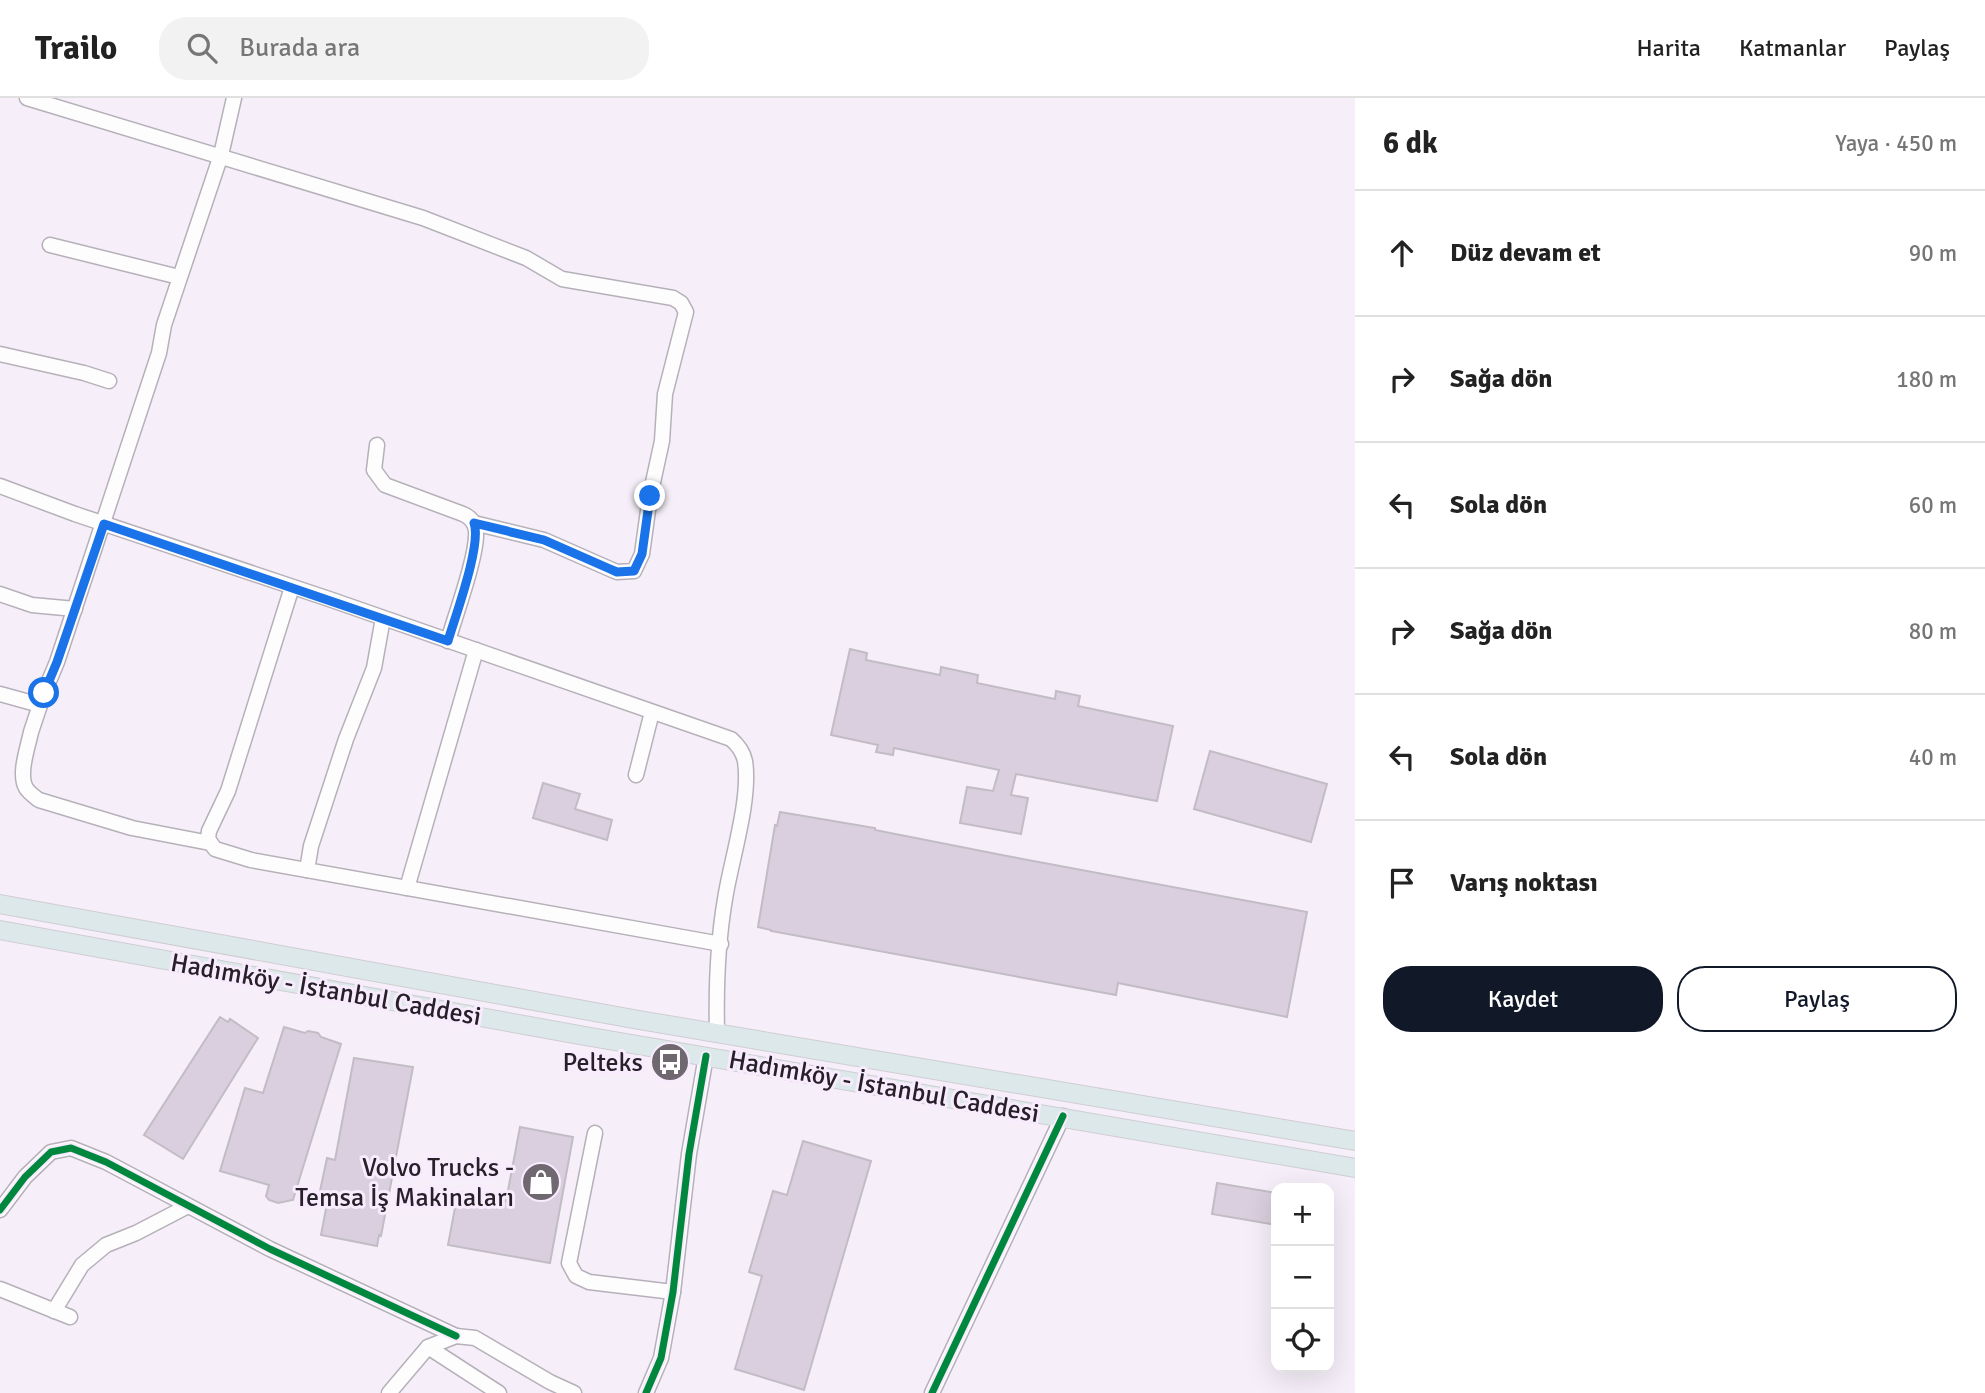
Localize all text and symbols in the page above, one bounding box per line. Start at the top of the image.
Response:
search box [159,17,649,80]
text: Trailo [35,28,117,69]
icon: search [183,29,221,67]
text: Burada ara [239,32,360,64]
text: Harita [1636,33,1701,63]
text: Katmanlar [1739,33,1846,63]
text: Paylaş [1884,33,1950,63]
text: 6 dk [1383,125,1438,162]
text: Yaya · 450 m [1835,129,1957,158]
icon: ahead [1383,234,1421,272]
text: Düz devam et [1450,237,1601,269]
text: 90 m [1909,239,1957,268]
icon: right [1383,360,1421,398]
text: Sağa dön [1450,363,1553,395]
text: 180 m [1896,365,1957,394]
route end [634,480,665,511]
icon: left [1383,486,1421,524]
text: Sola dön [1450,489,1547,521]
text: 60 m [1909,491,1957,520]
icon: right [1383,612,1421,650]
text: Sağa dön [1450,615,1553,647]
text: 80 m [1909,617,1957,646]
route start [28,677,59,708]
icon: left [1383,738,1421,776]
text: Sola dön [1450,741,1547,773]
text: 40 m [1909,743,1957,772]
icon: arrive [1383,864,1421,902]
text: Varış noktası [1450,867,1598,899]
street label: Hadımköy - İstanbul Caddesi [168,947,484,1033]
button: Kaydet [1383,966,1663,1032]
button: Paylaş [1677,966,1957,1032]
bus stop icon: Pelteks [649,1041,691,1083]
street label: Hadımköy - İstanbul Caddesi [726,1044,1042,1130]
place label: Pelteks [562,1047,643,1079]
place label: Volvo Trucks - Temsa İş Makinaları [295,1152,514,1214]
shop icon: Volvo Trucks - Temsa İş Makinaları [520,1161,562,1203]
map controls [1271,1183,1334,1372]
button: + [1271,1183,1334,1246]
button: − [1271,1246,1334,1309]
button: locate [1271,1309,1334,1372]

